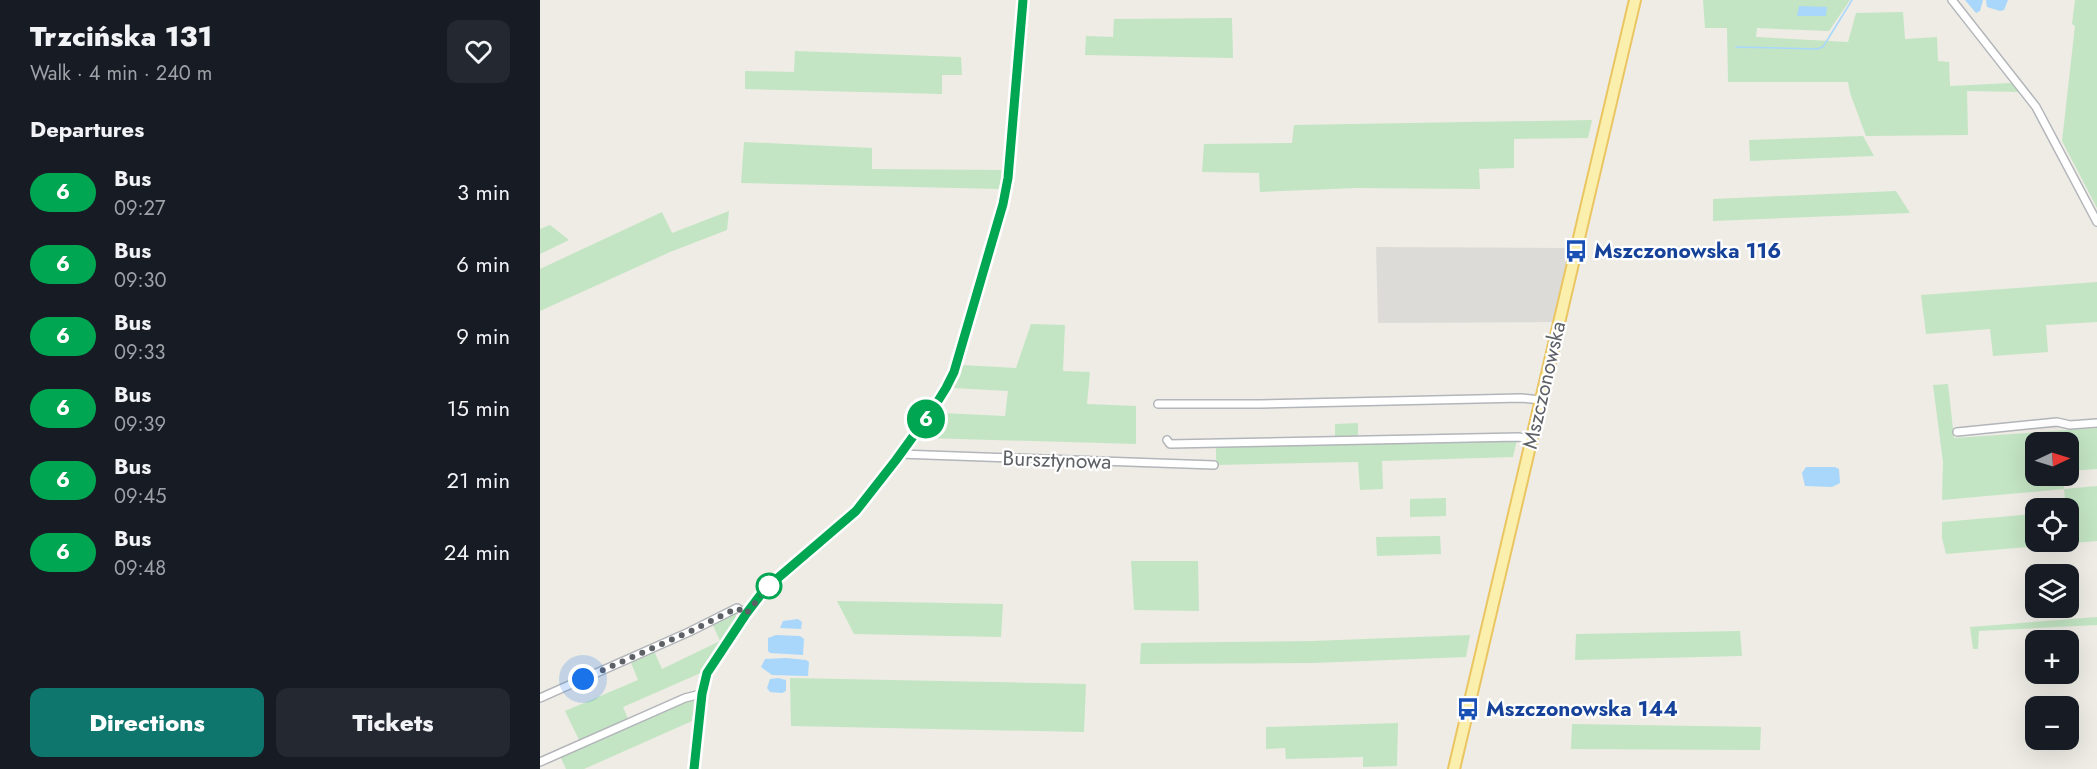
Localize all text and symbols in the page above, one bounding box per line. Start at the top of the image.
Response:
text: Trzcińska 131 [30,16,212,57]
button: heart [447,20,510,83]
text: Walk · 4 min · 240 m [30,59,212,88]
text: Departures [30,113,144,145]
text: Bus [114,162,151,194]
text: 3 min [457,176,510,208]
text: 6 [56,177,70,207]
text: 09:27 [114,194,165,223]
text: Bus [114,234,151,266]
place label: Mszczonowska 116 [1594,236,1781,266]
bus stop icon: Mszczonowska 116 [1563,238,1589,264]
text: 6 min [456,248,510,280]
text: 6 [56,249,70,279]
text: 09:30 [114,266,166,295]
text: Bus [114,306,151,338]
street label: Mszczonowska [1515,318,1573,452]
text: 9 min [456,320,510,352]
text: 6 [56,321,70,351]
text: 09:33 [114,338,165,367]
text: Bus [114,378,151,410]
text: 15 min [447,392,510,424]
text: 6 [56,393,70,423]
line badge: 6 [906,400,946,438]
text: 6 [919,404,933,434]
text: 09:39 [114,410,166,439]
north arrow [2025,432,2079,486]
map controls [2025,432,2079,750]
street label: Bursztynowa [1002,443,1112,477]
text: Bus [114,450,151,482]
text: 21 min [447,464,510,496]
text: 6 [56,465,70,495]
text: 09:45 [114,482,166,511]
button: locate [2025,498,2079,552]
text: Bus [114,522,151,554]
text: 24 min [444,536,510,568]
text: 6 [56,537,70,567]
text: 09:48 [114,554,166,583]
button: layers [2025,564,2079,618]
unlabelled marker [756,573,782,599]
button: + [2025,630,2079,684]
your location [568,664,598,694]
button: Directions [30,688,264,757]
button: Tickets [276,688,510,757]
place label: Mszczonowska 144 [1486,694,1678,724]
bus stop icon: Mszczonowska 144 [1455,696,1481,722]
button: − [2025,696,2079,750]

